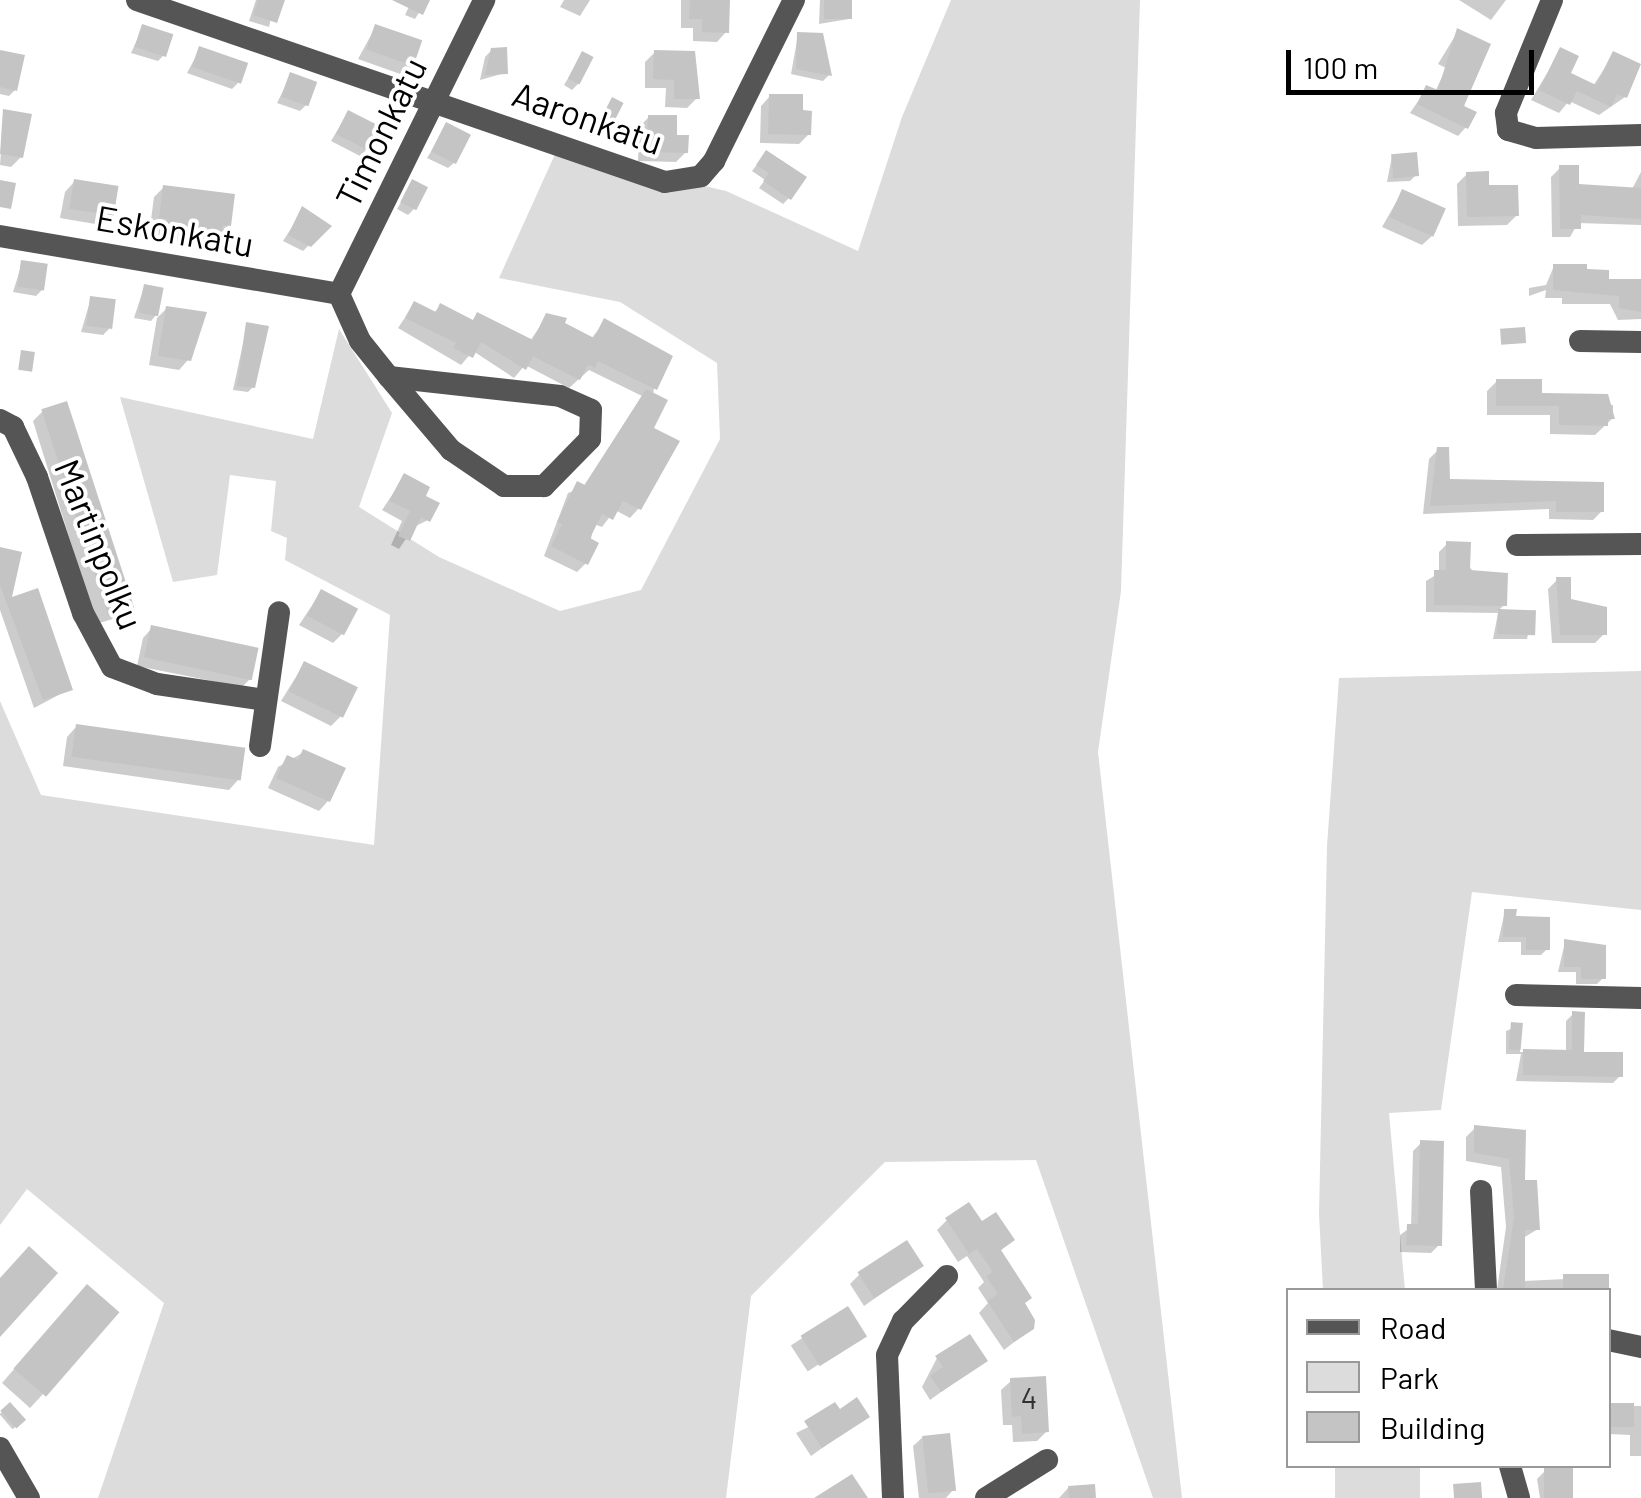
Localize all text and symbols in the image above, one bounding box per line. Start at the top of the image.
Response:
scale bar [1291,30,1538,92]
text: 100 m [1303,49,1378,85]
street label: Timonkatu [326,50,434,214]
street label: Aaronkatu [507,72,669,162]
street label: Eskonkatu [93,195,257,265]
street label: Martinpolku [47,453,153,635]
legend [1286,1288,1611,1468]
text: Road [1380,1309,1446,1345]
text: Park [1380,1359,1439,1395]
house number: 4 [1021,1379,1037,1415]
text: Building [1380,1409,1485,1445]

